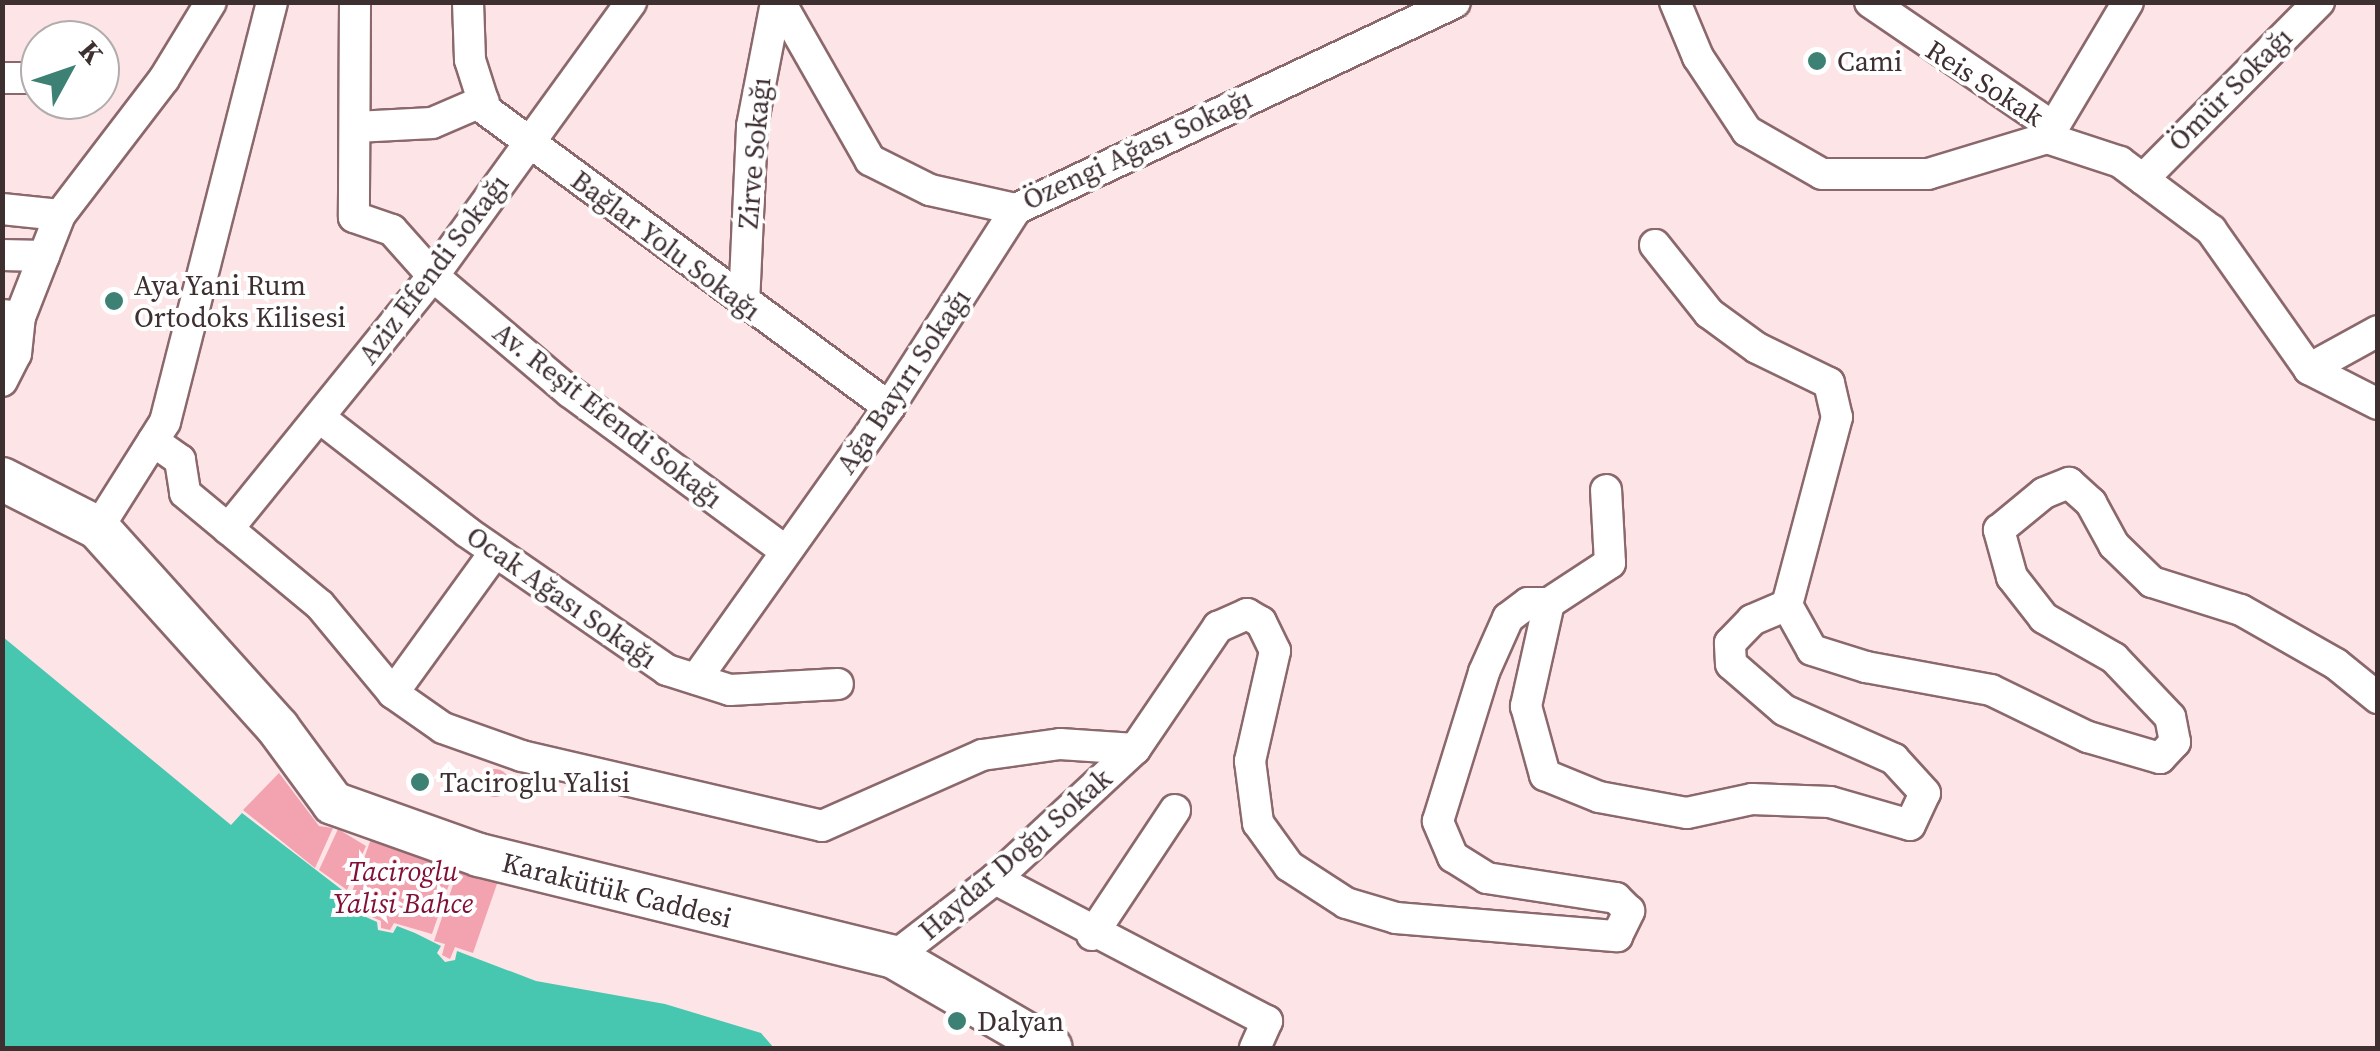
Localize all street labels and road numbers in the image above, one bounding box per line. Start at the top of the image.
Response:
street label: Ömür Sokağı [2161,20,2299,158]
street label: Reis Sokak [1920,33,2050,133]
street label: Zirve Sokağı [731,76,777,230]
street label: Özengi Ağası Sokağı [1017,81,1257,217]
street label: Bağlar Yolu Sokağı [564,163,768,327]
street label: Aziz Efendi Sokağı [351,167,515,371]
street label: Ağa Bayırı Sokağı [829,282,977,480]
street label: Av. Reşit Efendi Sokağı [487,315,729,515]
street label: Ocak Ağası Sokağı [460,519,664,675]
street label: Haydar Doğu Sokak [912,761,1118,947]
street label: Karakütük Caddesi [499,845,735,935]

